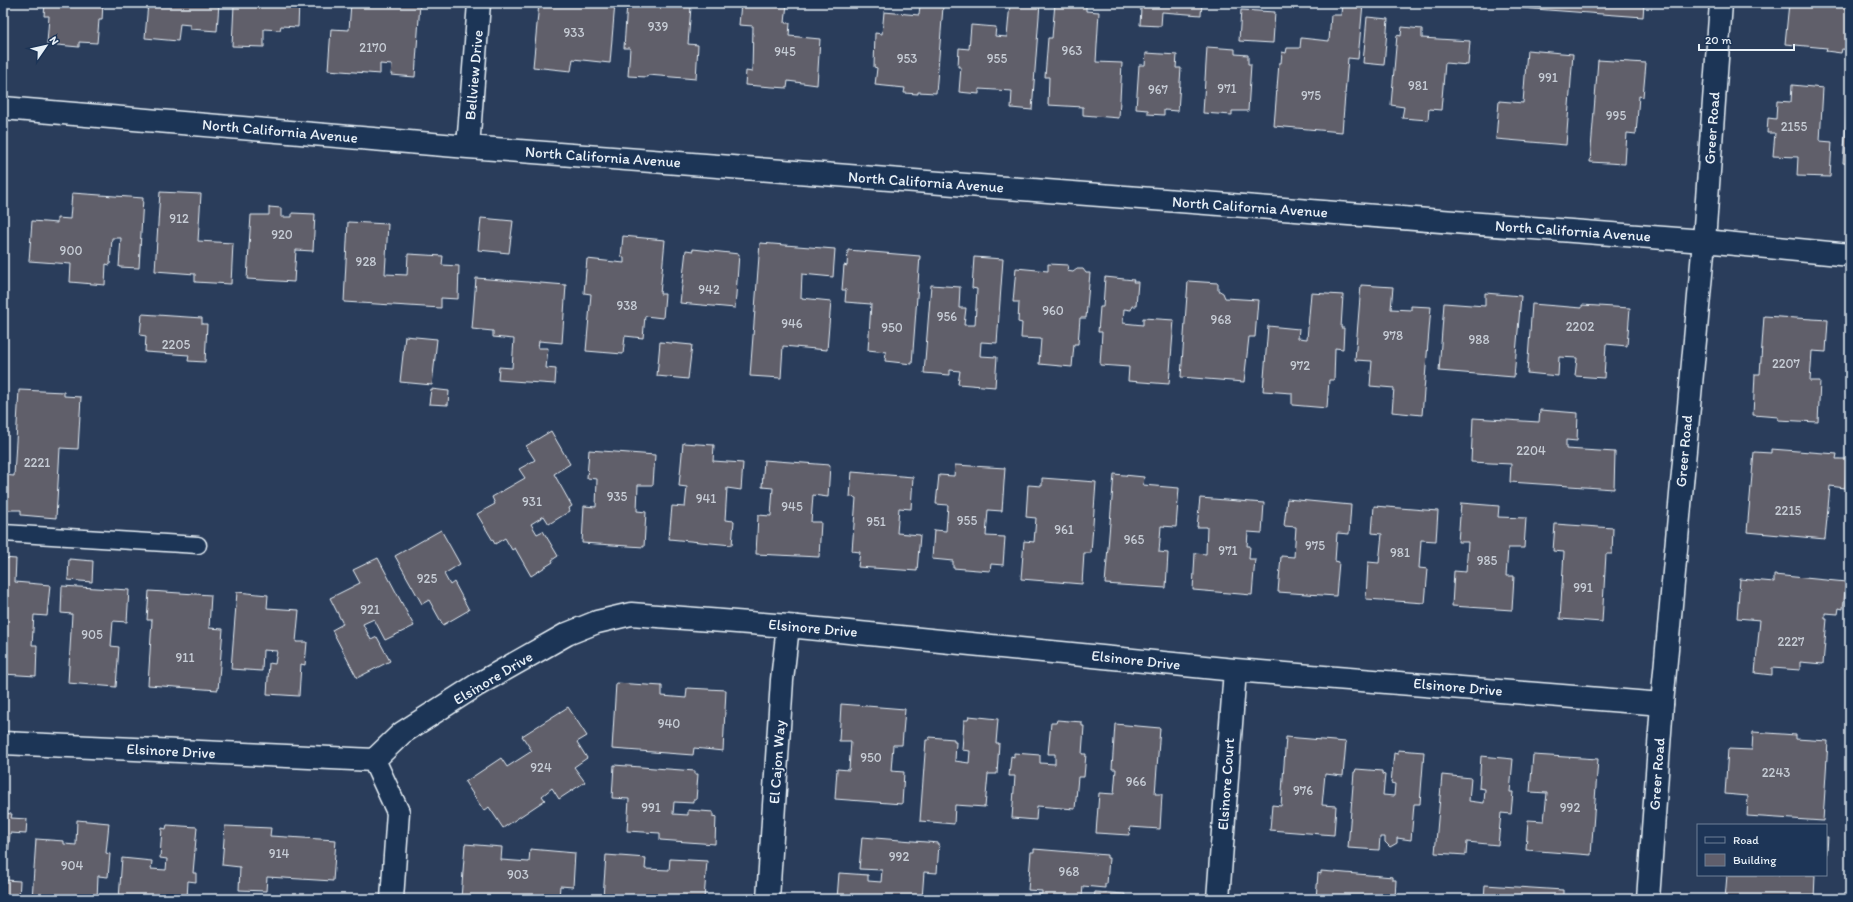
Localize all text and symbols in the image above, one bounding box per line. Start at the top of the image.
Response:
house number: 939 [648,19,669,34]
house number: 933 [564,25,584,40]
north arrow [26,26,66,66]
scale bar [1699,26,1794,52]
street label: Bellview Drive [461,29,487,121]
text: 20 m [1705,33,1732,47]
text: N [46,34,61,47]
house number: 2170 [359,40,387,55]
house number: 963 [1062,43,1082,58]
house number: 945 [774,44,796,59]
house number: 953 [897,51,917,66]
house number: 955 [987,51,1007,66]
house number: 991 [1538,70,1558,85]
house number: 981 [1408,78,1428,93]
house number: 971 [1217,81,1237,96]
house number: 967 [1148,82,1169,97]
house number: 975 [1301,88,1321,103]
street label: Greer Road [1700,91,1724,165]
house number: 995 [1606,108,1626,123]
street label: North California Avenue [201,115,359,147]
house number: 2155 [1781,119,1807,134]
street label: North California Avenue [524,143,682,171]
street label: North California Avenue [847,168,1005,196]
street label: North California Avenue [1171,193,1329,221]
house number: 912 [169,211,189,226]
street label: North California Avenue [1494,217,1652,245]
house number: 920 [271,227,293,242]
house number: 900 [60,243,82,258]
house number: 928 [356,254,376,269]
house number: 942 [698,282,720,297]
house number: 938 [616,298,638,313]
house number: 960 [1042,303,1064,318]
house number: 956 [937,309,957,324]
house number: 968 [1211,312,1231,327]
house number: 946 [781,316,803,331]
house number: 2202 [1566,319,1594,334]
house number: 950 [881,320,903,335]
house number: 978 [1383,328,1403,343]
house number: 988 [1468,332,1490,347]
house number: 2205 [162,337,190,352]
house number: 2207 [1772,356,1801,371]
house number: 972 [1290,358,1310,373]
street label: Greer Road [1672,414,1696,488]
house number: 2204 [1516,443,1546,458]
house number: 2221 [24,455,50,470]
house number: 935 [607,489,628,504]
house number: 941 [696,491,716,506]
house number: 931 [522,494,542,509]
house number: 945 [781,499,803,514]
house number: 2215 [1775,503,1801,518]
house number: 955 [957,513,977,528]
house number: 951 [866,514,886,529]
house number: 961 [1054,522,1074,537]
house number: 965 [1124,532,1144,547]
house number: 975 [1305,538,1325,553]
house number: 971 [1218,543,1238,558]
house number: 981 [1390,545,1410,560]
house number: 985 [1477,553,1498,568]
house number: 925 [417,571,437,586]
house number: 991 [1573,580,1593,595]
house number: 921 [360,602,380,617]
street label: Elsinore Drive [768,615,858,641]
house number: 905 [81,627,103,642]
house number: 2227 [1778,634,1805,649]
street label: Elsinore Drive [1091,646,1181,674]
street label: Elsinore Drive [450,647,536,709]
house number: 911 [176,650,194,665]
street label: Elsinore Drive [1413,674,1503,700]
house number: 940 [658,716,680,731]
street label: El Cajon Way [765,719,789,805]
street label: Elsinore Court [1214,737,1238,831]
street label: Greer Road [1645,737,1669,811]
street label: Elsinore Drive [126,740,216,762]
house number: 950 [860,750,882,765]
house number: 924 [530,760,552,775]
house number: 2243 [1762,765,1790,780]
house number: 966 [1126,774,1146,789]
house number: 976 [1293,783,1313,798]
house number: 991 [641,800,661,815]
house number: 992 [1560,800,1580,815]
legend [1697,824,1827,876]
text: Road [1733,833,1759,847]
house number: 914 [269,846,290,861]
house number: 992 [889,849,909,864]
text: Building [1733,853,1777,867]
house number: 904 [61,858,83,873]
house number: 968 [1059,864,1079,879]
house number: 903 [507,867,529,882]

